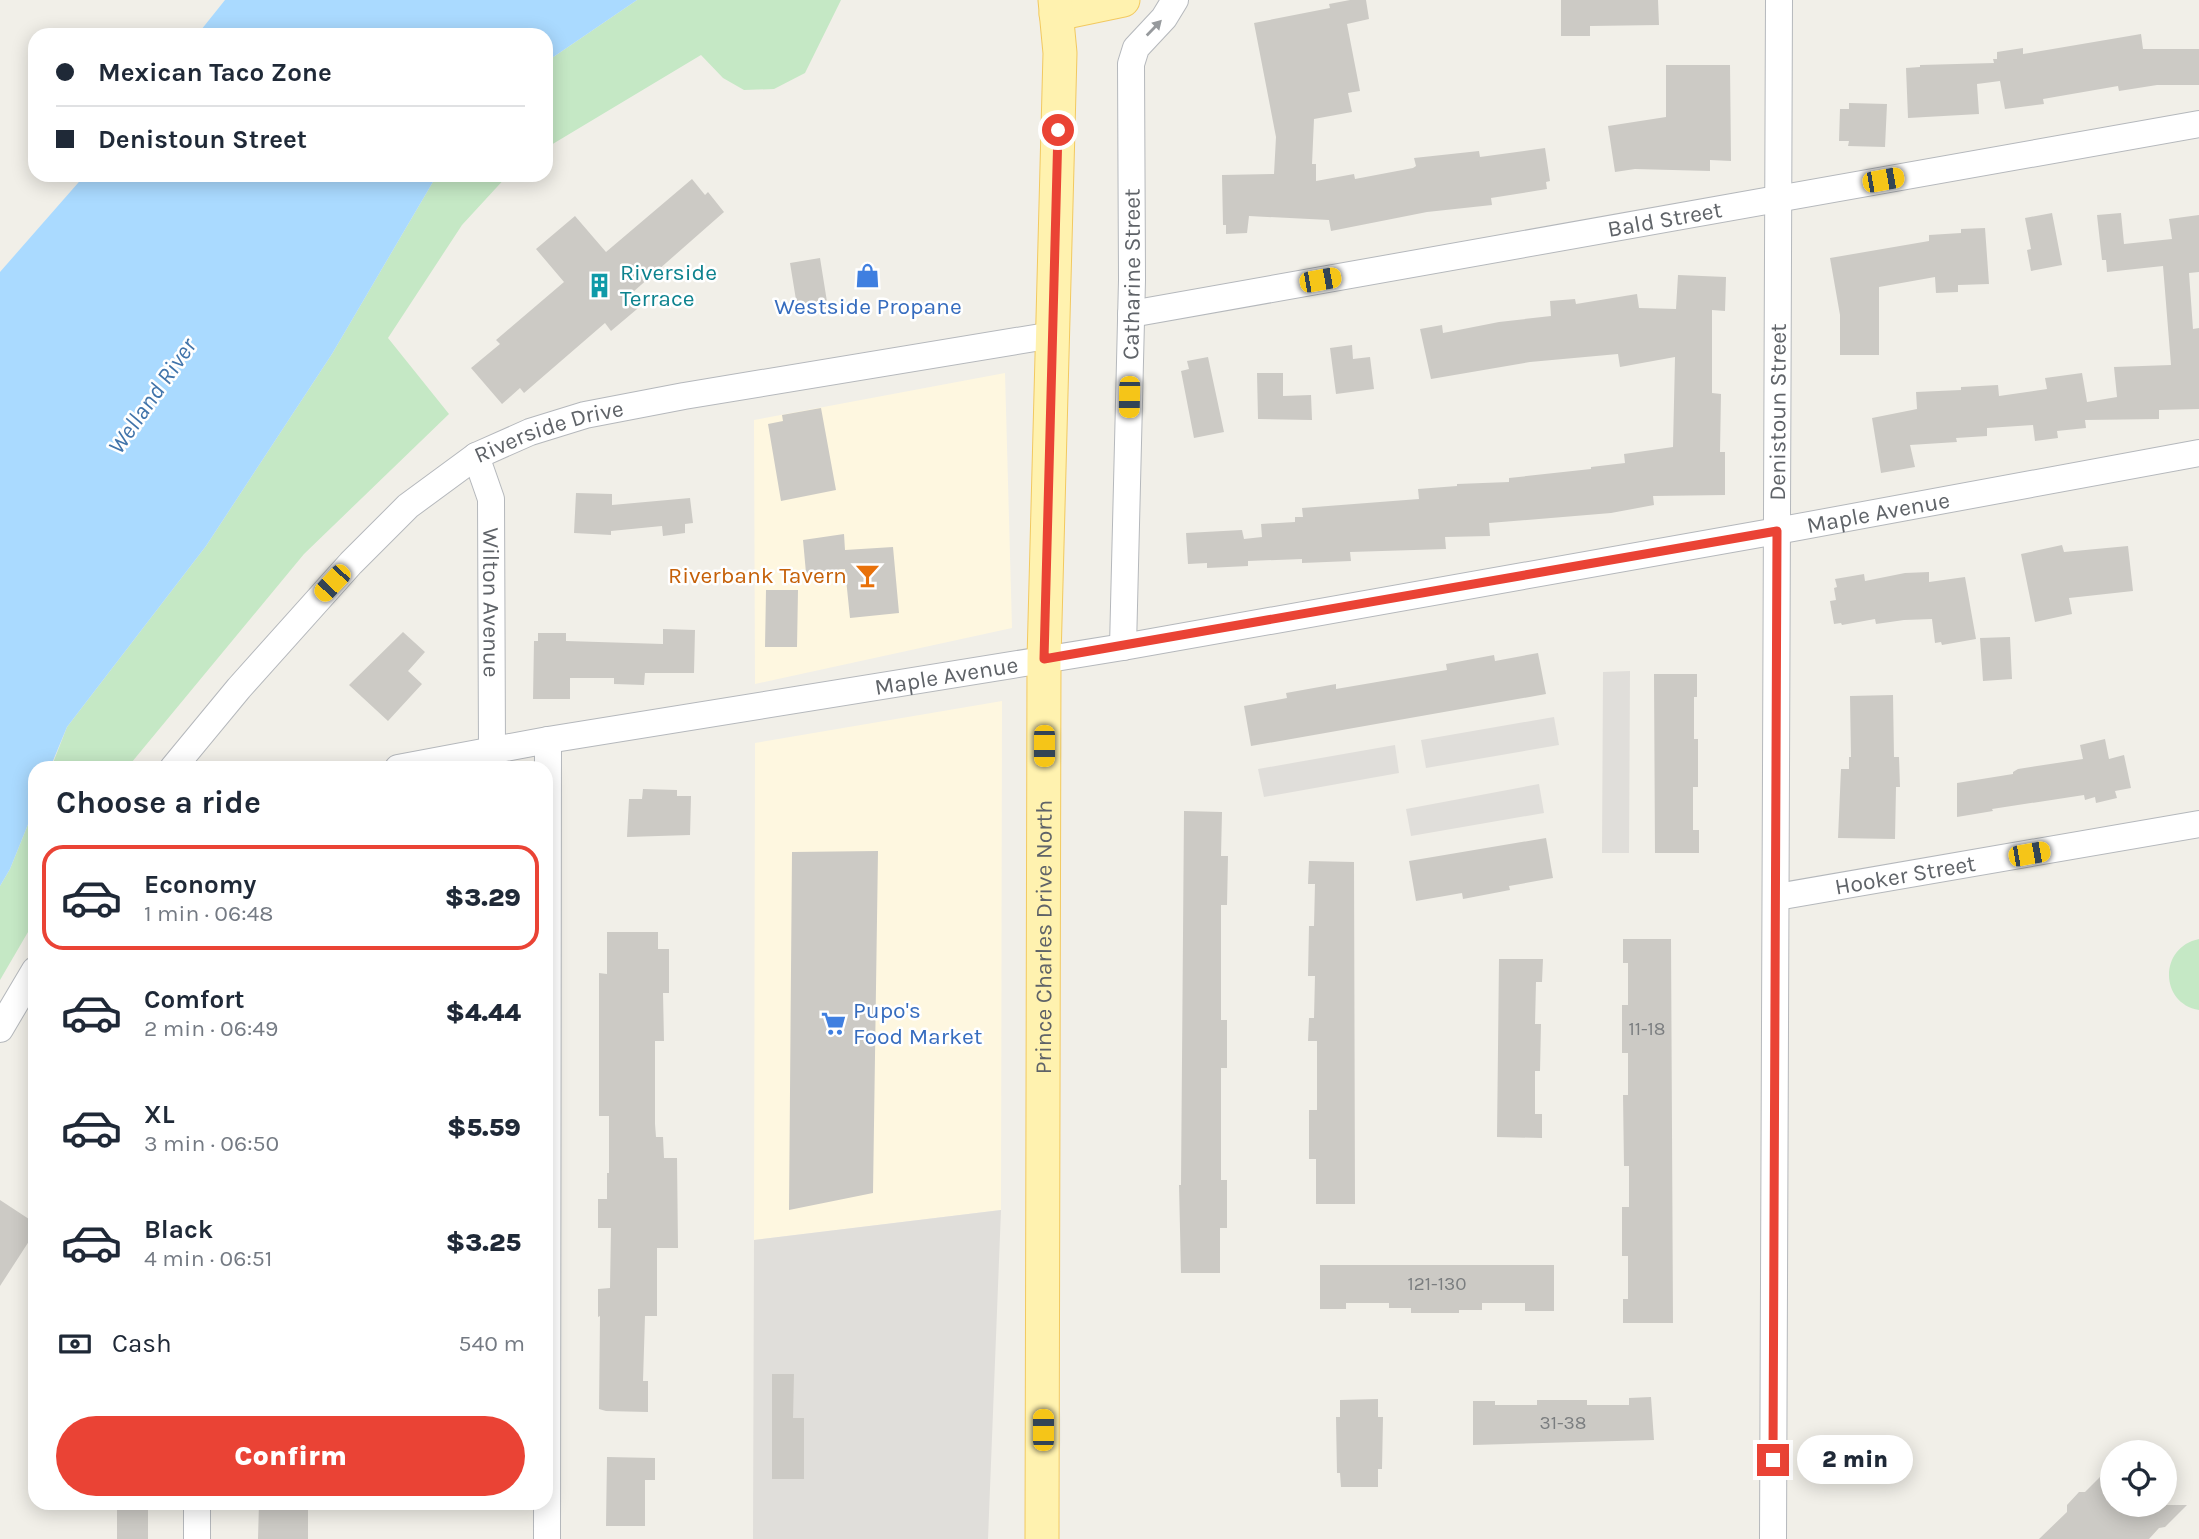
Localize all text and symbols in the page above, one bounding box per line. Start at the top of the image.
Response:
one-way arrow [1146,19,1162,37]
text: Mexican Taco Zone [98,57,332,88]
route start [1042,114,1074,146]
text: Denistoun Street [98,124,307,155]
car [1861,166,1906,194]
street label: Catharine Street [1117,188,1146,360]
street label: Bald Street [1605,196,1724,242]
place label: Riverside Terrace [620,259,717,312]
shop icon: Westside Propane [854,262,882,290]
car [1298,266,1343,294]
building icon: Riverside Terrace [586,271,614,299]
place label: Westside Propane [774,293,962,320]
street label: Denistoun Street [1764,323,1791,501]
water label: Welland River [102,332,203,459]
car [1119,376,1140,418]
street label: Riverside Drive [470,394,626,469]
street label: Maple Avenue [1804,486,1952,539]
street label: Wilton Avenue [478,527,505,678]
car [310,560,355,606]
bar icon: Riverbank Tavern [853,561,881,589]
place label: Riverbank Tavern [668,562,847,589]
street label: Maple Avenue [872,651,1020,700]
car [1034,725,1055,767]
text: Choose a ride [56,784,261,821]
street label: Prince Charles Drive North [1030,800,1057,1074]
car [2007,840,2052,868]
street label: Hooker Street [1833,849,1978,900]
icon: car [60,866,123,929]
text: Economy [144,869,256,900]
text: $3.29 [445,882,521,913]
text: 1 min · 06:48 [144,900,273,927]
icon: car [60,981,123,1044]
text: Comfort [144,984,245,1015]
text: $4.44 [445,997,521,1028]
place label: Pupo's Food Market [853,997,983,1050]
supermarket icon: Pupo's Food Market [819,1009,847,1037]
text: 2 min · 06:49 [144,1015,278,1042]
house number: 11-18 [1628,1018,1666,1040]
icon: car [60,1096,123,1159]
text: XL [144,1099,175,1130]
text: $5.59 [447,1112,521,1143]
text: 3 min · 06:50 [144,1130,279,1157]
icon: car [60,1211,123,1274]
text: Black [144,1214,213,1245]
text: $3.25 [446,1227,521,1258]
text: 4 min · 06:51 [144,1245,272,1272]
house number: 121-130 [1408,1273,1466,1295]
icon: cash [56,1325,94,1363]
text: Cash [112,1328,172,1359]
text: 540 m [459,1330,525,1357]
car [1033,1409,1054,1451]
house number: 31-38 [1539,1412,1587,1434]
button: Confirm [56,1416,525,1496]
callout: 2 min [1798,1436,1913,1484]
map controls [2100,1440,2177,1517]
button: locate [2100,1440,2177,1517]
route end [1757,1444,1789,1476]
text: 2 min [1822,1446,1888,1473]

